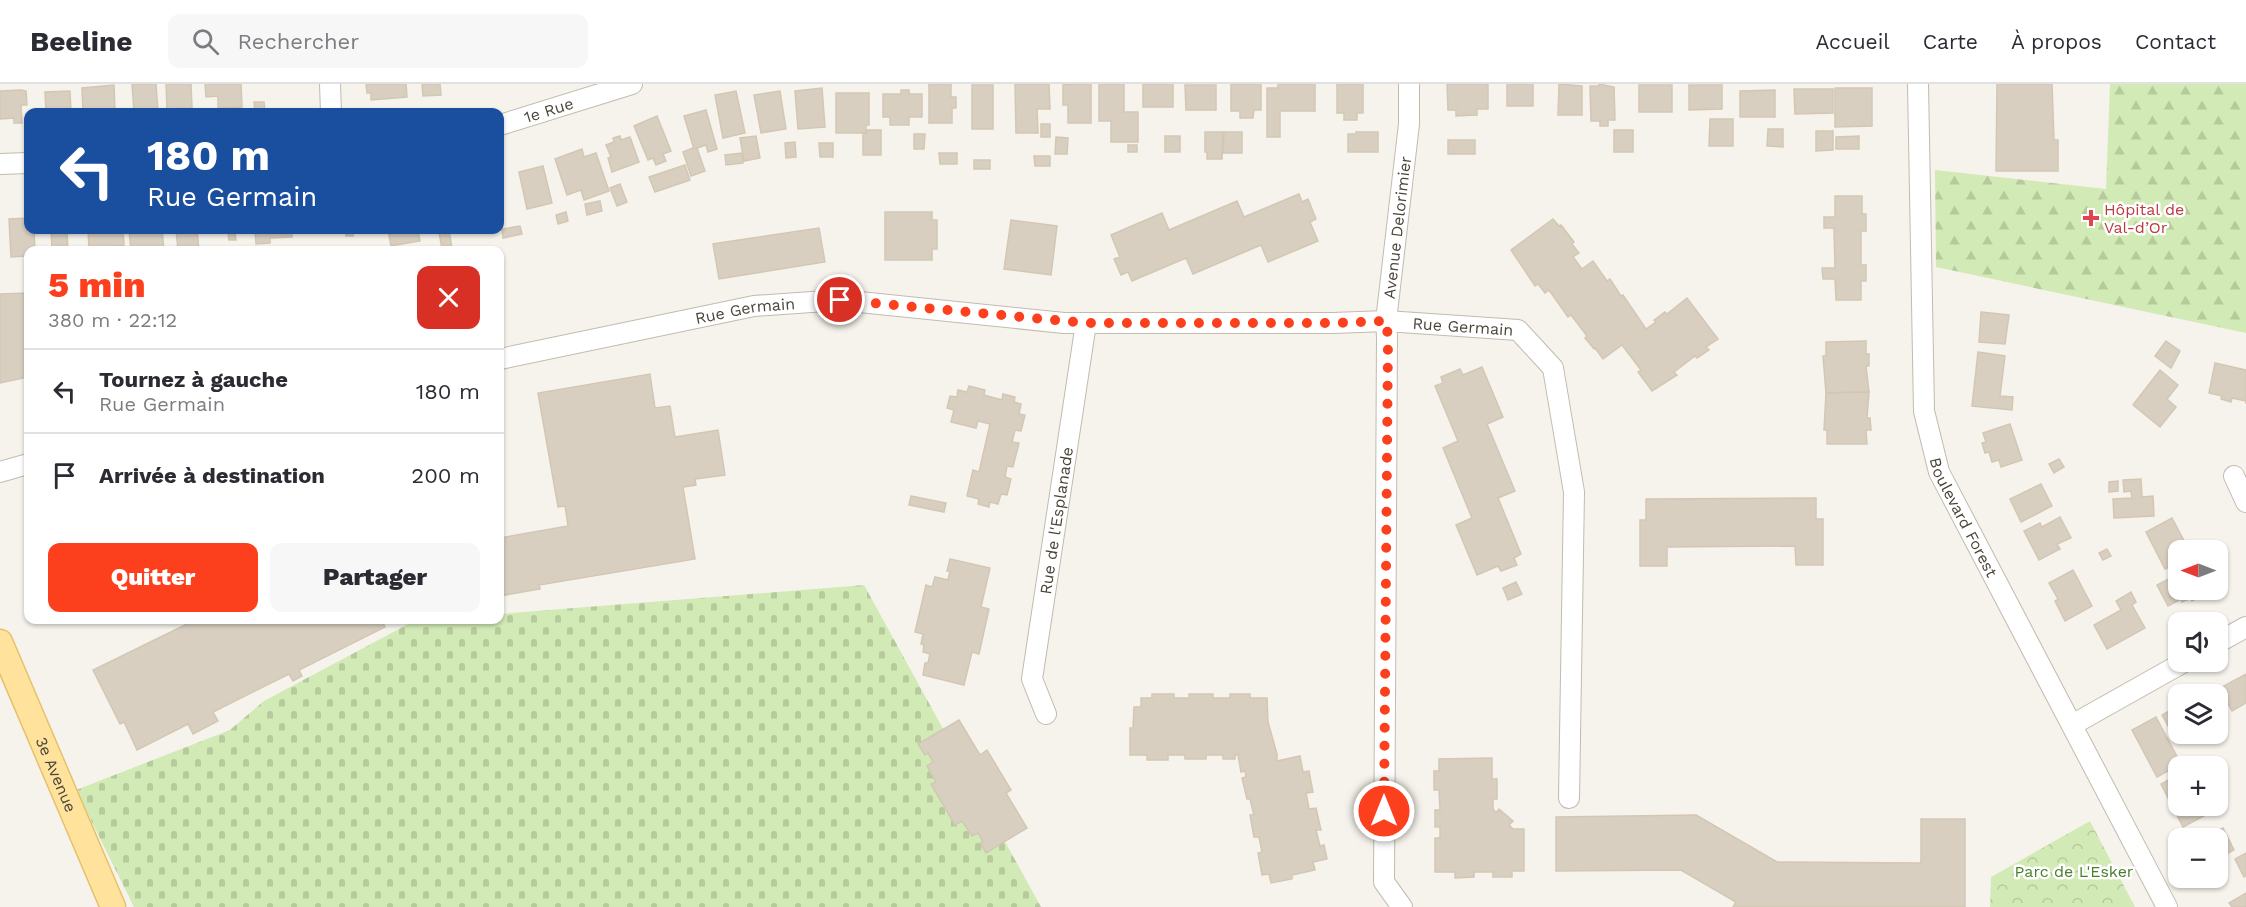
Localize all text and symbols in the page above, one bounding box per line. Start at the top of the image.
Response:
search box [168,14,588,68]
text: Beeline [30,25,132,58]
icon: search [189,25,222,58]
text: Rechercher [237,29,359,54]
text: Accueil [1815,29,1890,54]
text: Carte [1923,29,1978,54]
text: À propos [2011,29,2102,54]
text: Contact [2135,29,2216,54]
street label: 1e Rue [522,94,576,127]
text: 180 m [147,131,270,180]
icon: left [48,132,126,210]
street label: Avenue Delorimier [1380,155,1415,300]
text: Rue Germain [147,181,317,213]
place label: Hôpital de Val-d’Or [2104,200,2184,237]
marker: Hôpital de Val-d’Or [2082,209,2100,227]
text: 5 min [48,264,145,306]
button: close [417,266,480,329]
pin [814,274,865,325]
icon: arrive [823,283,856,316]
street label: Rue Germain [694,294,796,328]
text: 380 m · 22:12 [48,308,177,332]
street label: Rue Germain [1412,314,1514,340]
text: Tournez à gauche [99,367,288,392]
icon: left [48,375,81,408]
text: 180 m [416,379,480,404]
text: Rue Germain [99,392,225,416]
street label: Rue de l'Esplanade [1036,446,1077,596]
street label: Boulevard Forest [1926,455,2001,581]
icon: arrive [48,459,81,492]
text: Arrivée à destination [99,463,325,488]
text: 200 m [411,463,480,488]
north arrow [2168,540,2228,600]
map controls [2168,540,2228,888]
button: Quitter [48,543,258,612]
button: Partager [270,543,480,612]
button: sound [2168,612,2228,672]
button: layers [2168,684,2228,744]
street label: 3e Avenue [32,734,80,815]
button: + [2168,756,2228,816]
position arrow [1352,779,1416,843]
button: − [2168,828,2228,888]
park label: Parc de L'Esker [2015,862,2134,881]

